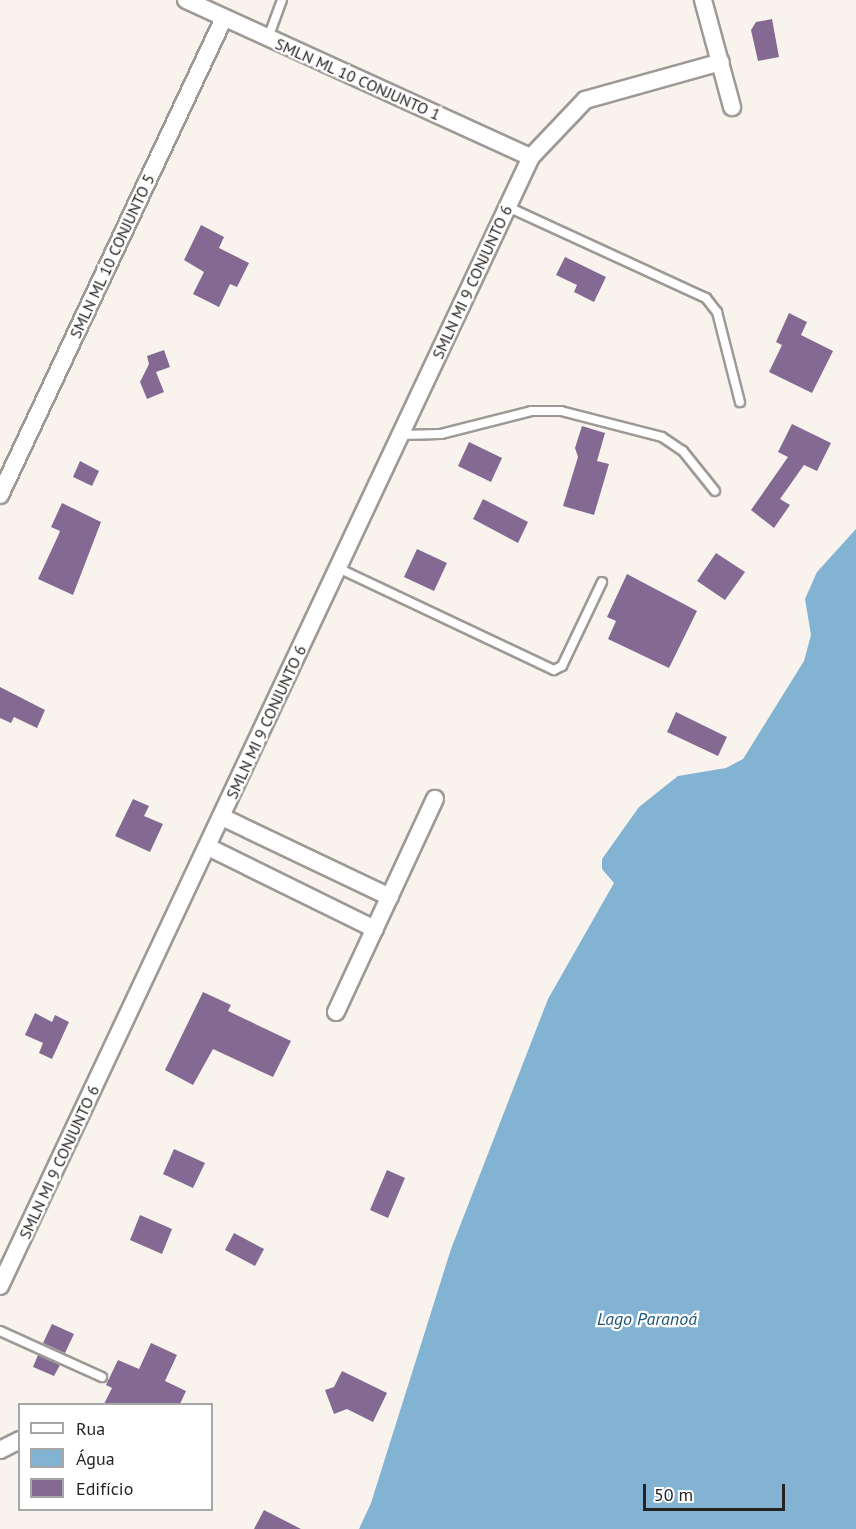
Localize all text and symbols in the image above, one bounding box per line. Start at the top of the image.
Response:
street label: SMLN ML 10 CONJUNTO 1 [272,34,444,124]
street label: SMLN ML 10 CONJUNTO 5 [65,171,159,341]
street label: SMLN MI 9 CONJUNTO 6 [428,202,516,362]
street label: SMLN MI 9 CONJUNTO 6 [222,642,310,802]
street label: SMLN MI 9 CONJUNTO 6 [15,1082,103,1242]
water label: Lago Paranoá [597,1308,697,1330]
legend [18,1403,213,1511]
text: Rua [76,1417,105,1440]
text: Água [76,1447,115,1470]
scale bar [646,1472,788,1510]
text: Edifício [76,1477,133,1500]
text: 50 m [654,1483,693,1506]

